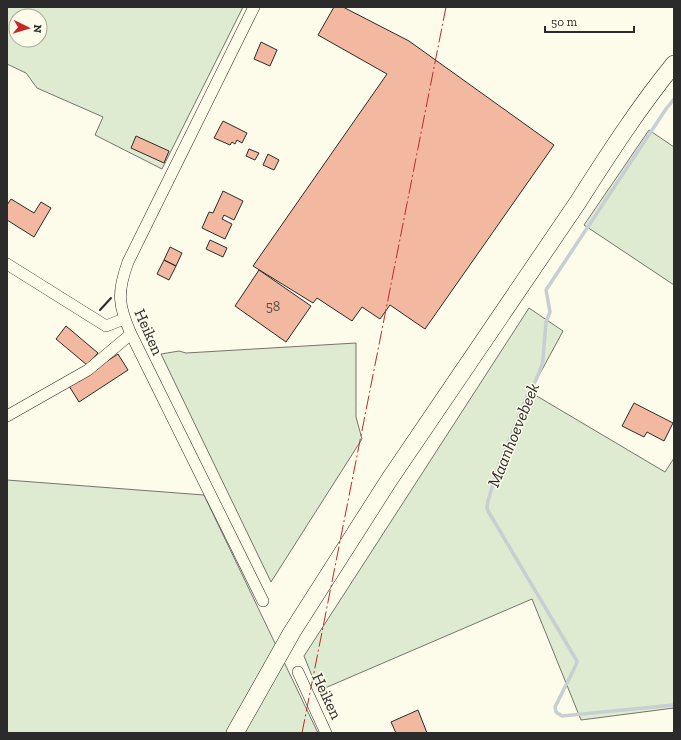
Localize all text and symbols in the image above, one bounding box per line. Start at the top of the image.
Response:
north arrow [8,8,48,48]
scale bar [545,8,634,34]
text: 50 m [551,15,578,29]
text: N [31,24,44,34]
house number: 58 [266,298,280,315]
street label: Heiken [130,306,168,359]
water label: Maanhoevebeek [483,380,543,490]
street label: Heiken [308,670,346,723]

